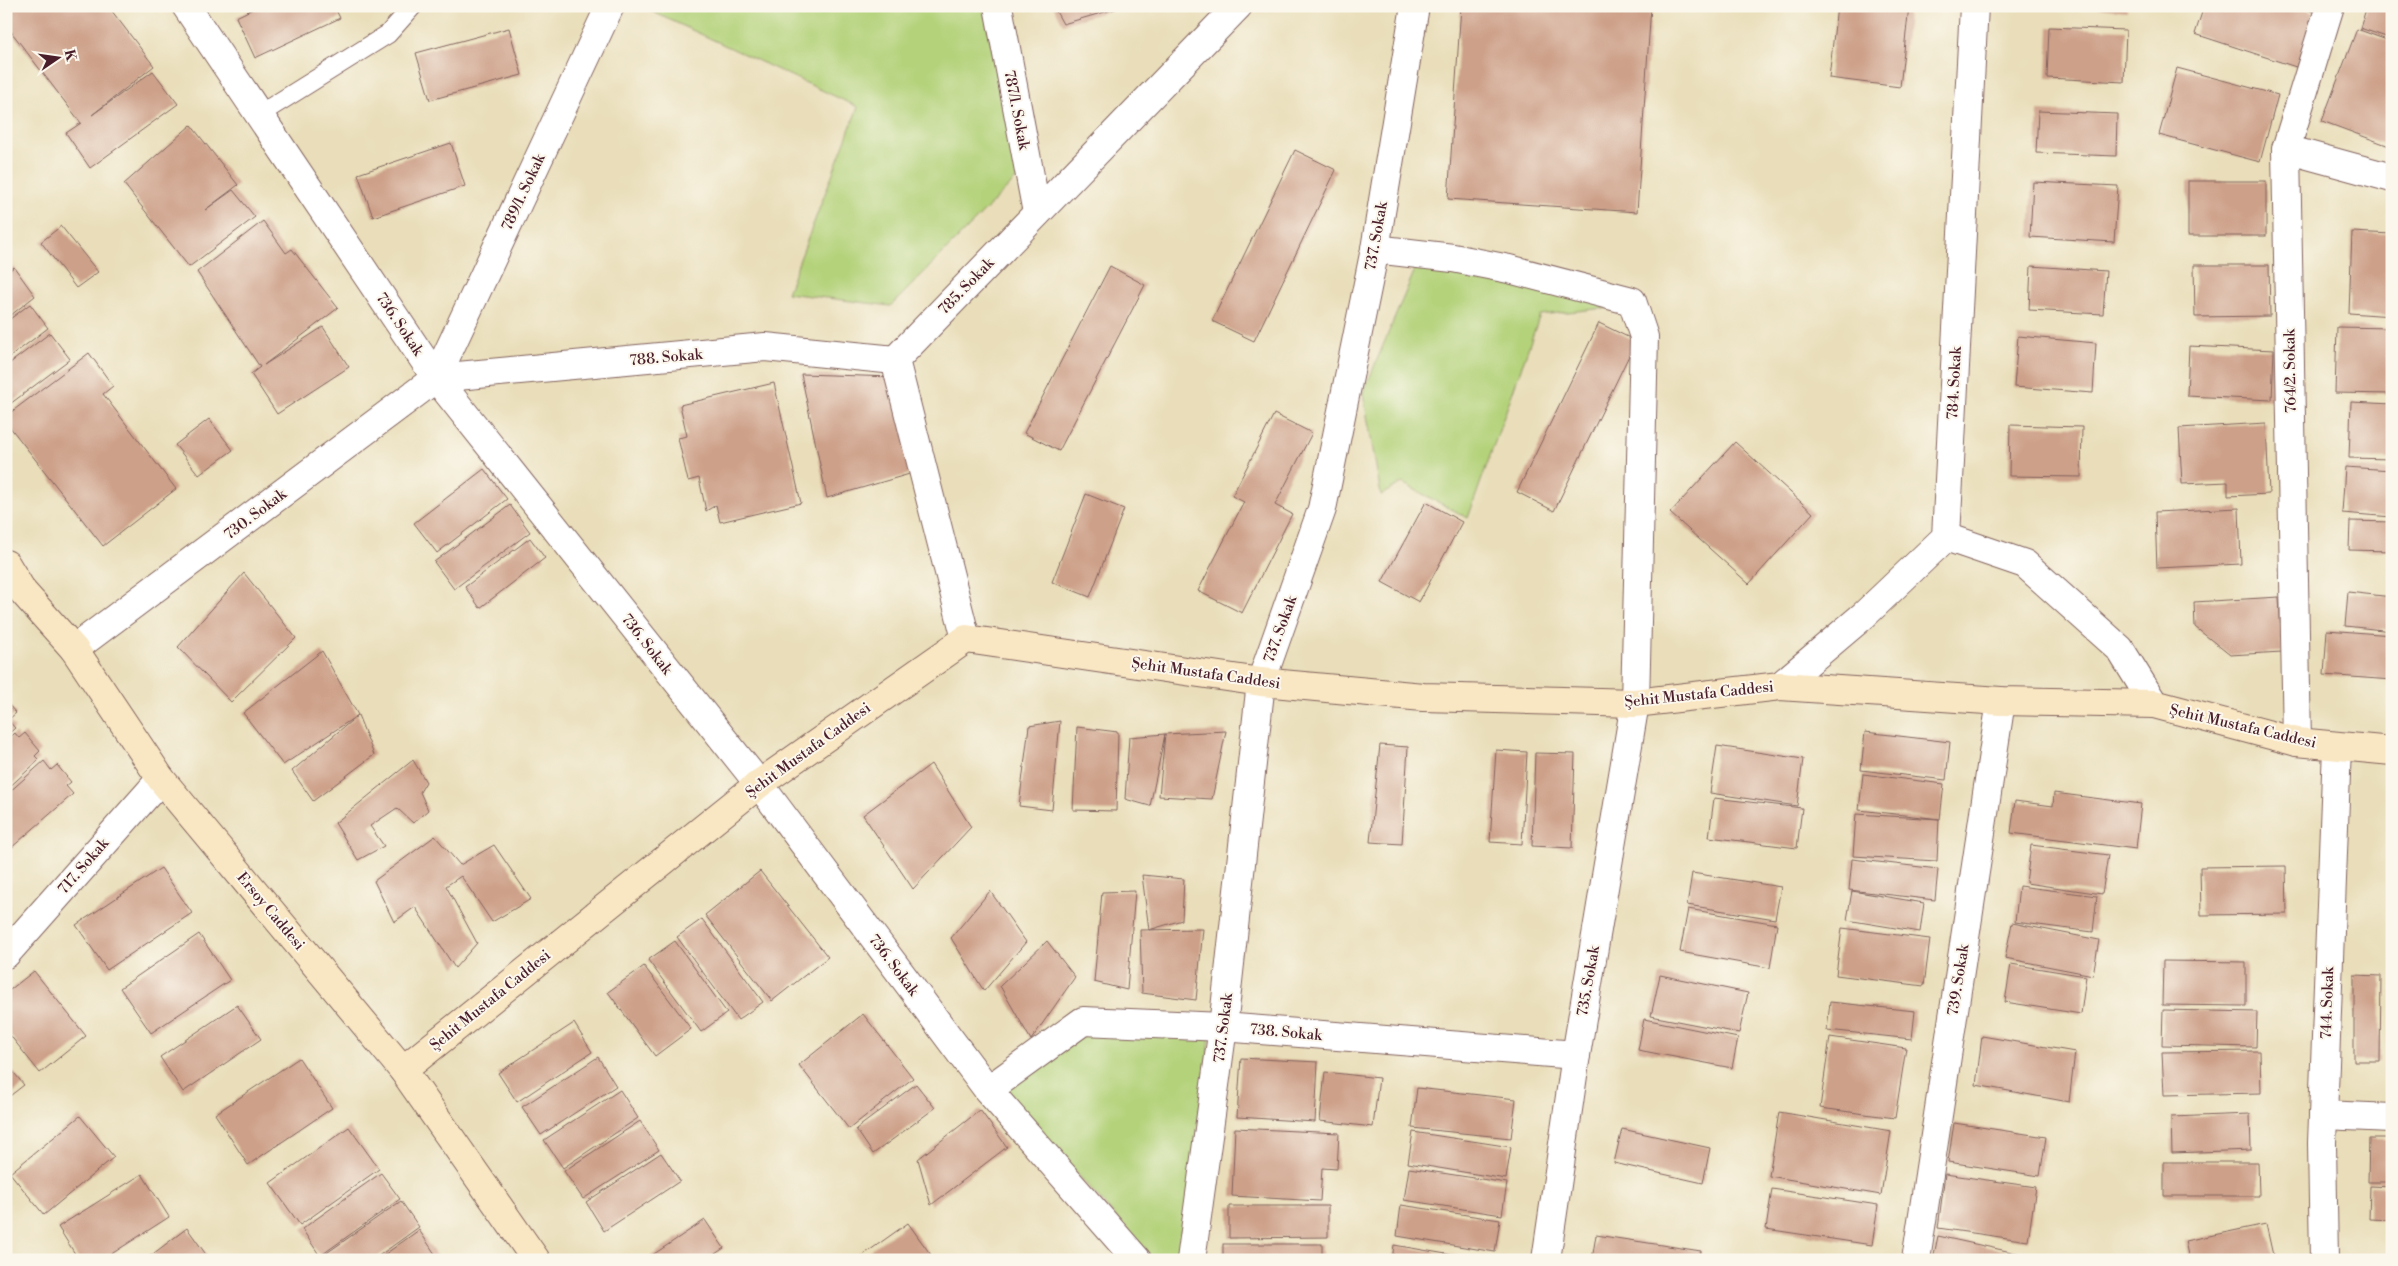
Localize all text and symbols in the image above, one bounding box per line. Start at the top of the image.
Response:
north arrow [32,32,82,82]
text: K [60,48,80,63]
street label: 787/1. Sokak [999,69,1034,153]
street label: 789/1. Sokak [497,150,550,234]
street label: 737. Sokak [1361,199,1392,272]
street label: 785. Sokak [935,253,999,319]
street label: 736. Sokak [372,289,428,360]
street label: 764/2. Sokak [2280,328,2301,413]
street label: 788. Sokak [629,345,704,370]
street label: 784. Sokak [1943,345,1966,420]
street label: 730. Sokak [220,484,291,544]
street label: 737. Sokak [1260,592,1302,665]
street label: 736. Sokak [617,610,677,679]
street label: Şehit Mustafa Caddesi [1130,654,1282,693]
street label: Şehit Mustafa Caddesi [1623,677,1775,712]
street label: Şehit Mustafa Caddesi [742,699,875,802]
street label: Şehit Mustafa Caddesi [2168,700,2318,753]
street label: 717. Sokak [54,833,114,898]
street label: Ersoy Caddesi [232,868,309,954]
street label: 736. Sokak [864,931,924,1001]
street label: 739. Sokak [1943,942,1974,1017]
street label: 735. Sokak [1573,943,1604,1018]
street label: Şehit Mustafa Caddesi [426,946,555,1055]
street label: 744. Sokak [2317,965,2338,1039]
street label: 737. Sokak [1210,991,1237,1064]
street label: 738. Sokak [1249,1020,1324,1045]

